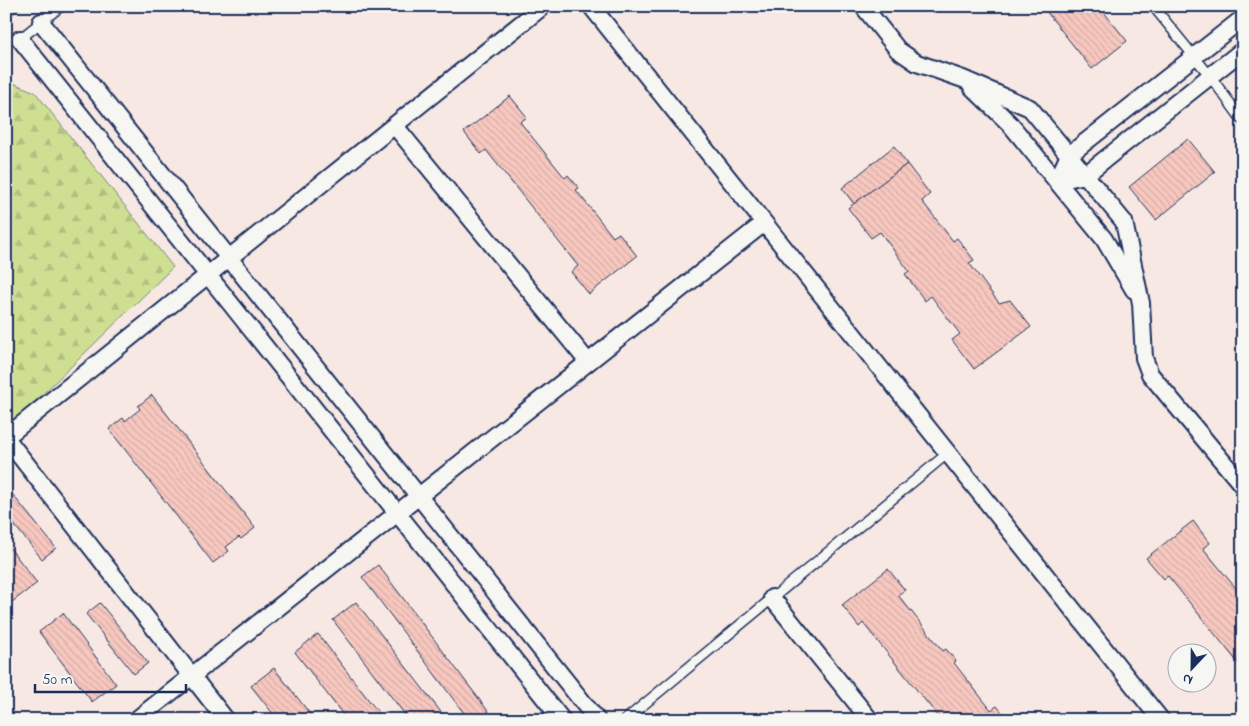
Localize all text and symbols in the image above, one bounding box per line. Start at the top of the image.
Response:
north arrow [1166,644,1216,694]
scale bar [35,661,186,693]
text: N [1179,667,1196,690]
text: 50 m [42,669,73,691]

